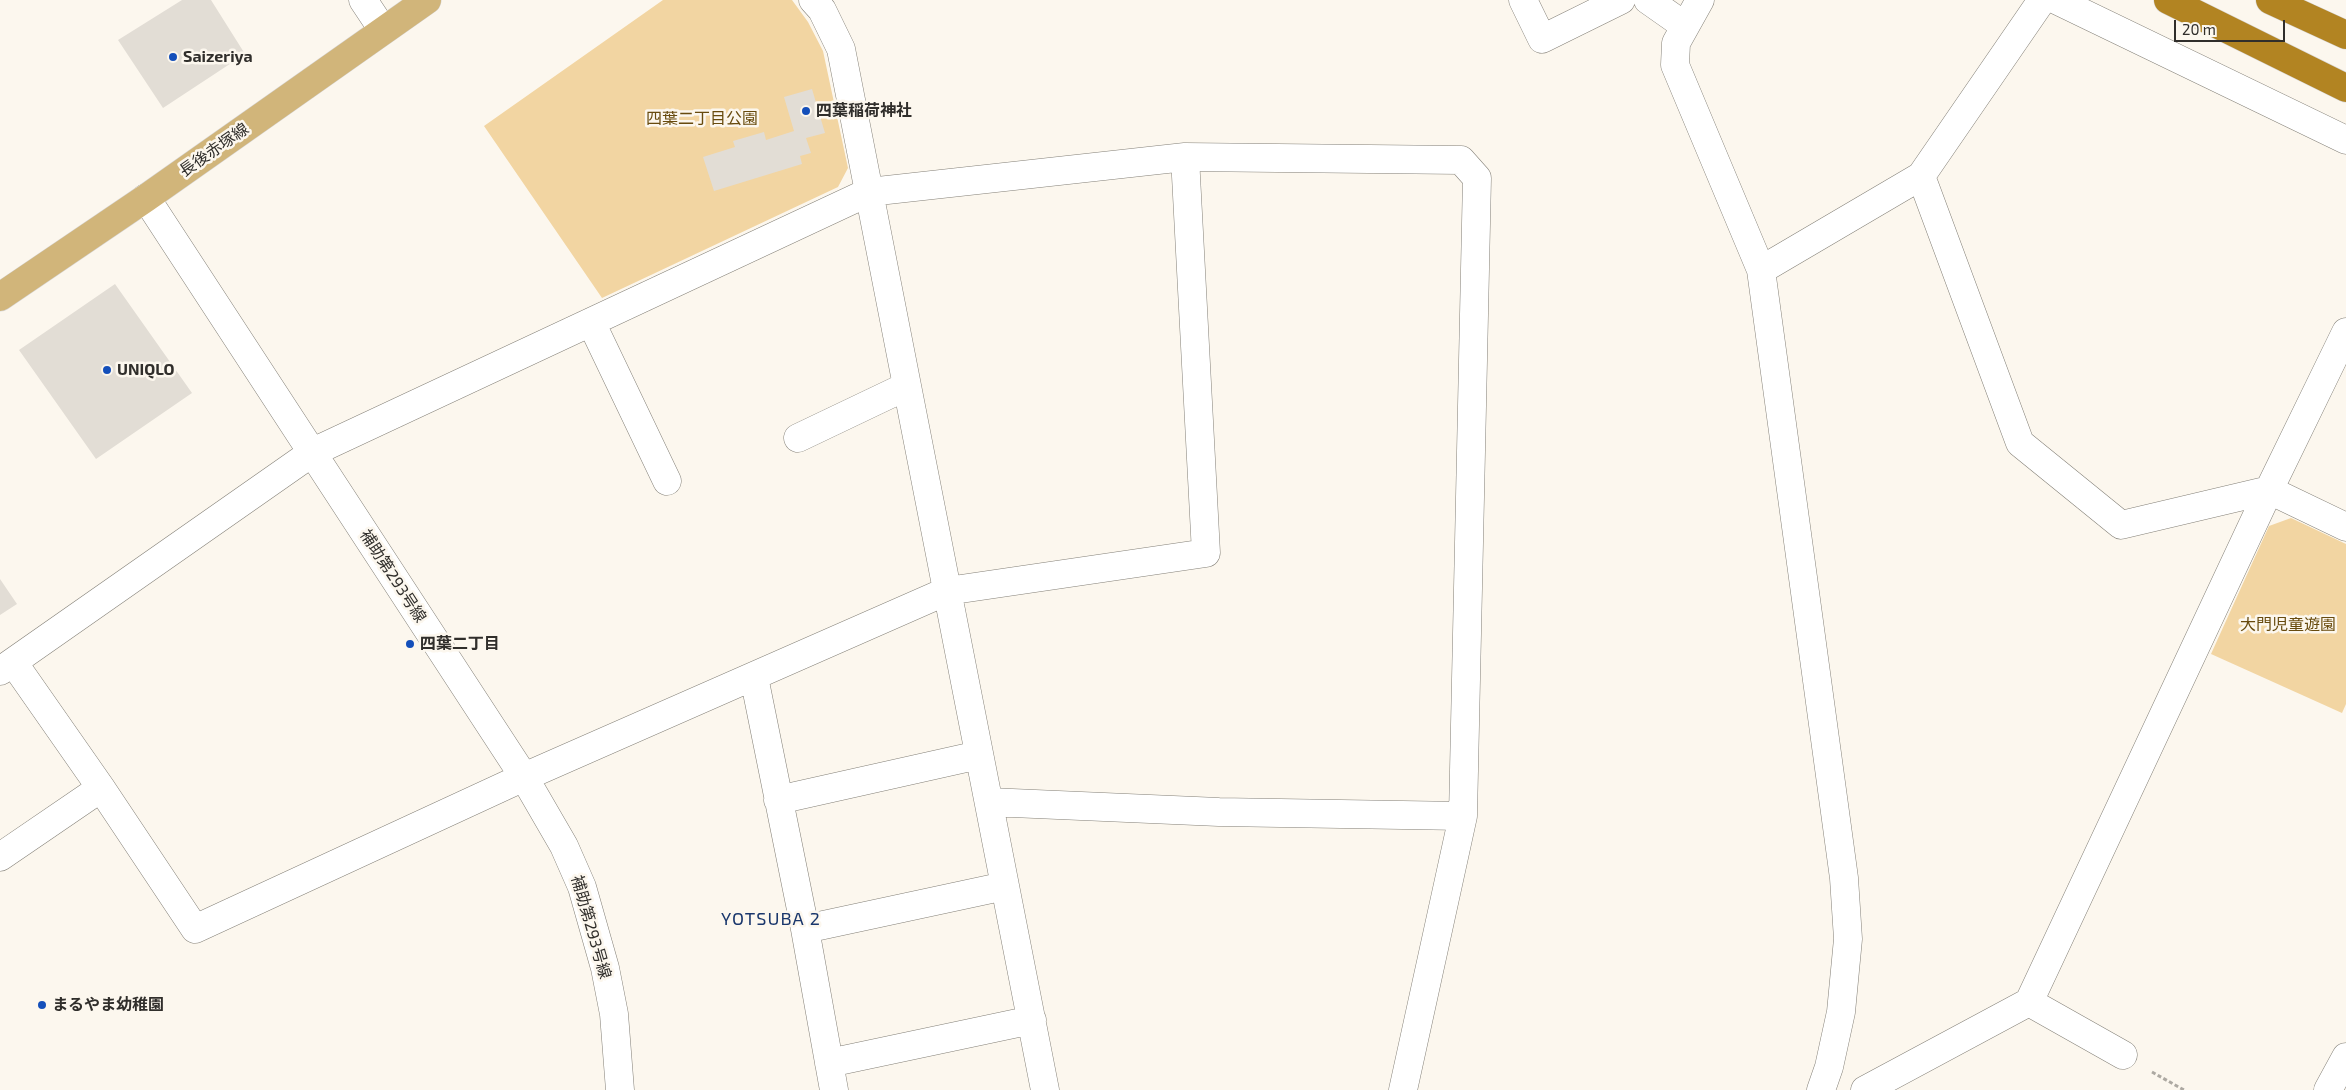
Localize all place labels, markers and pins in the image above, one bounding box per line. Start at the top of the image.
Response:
place label: Saizeriya [183,47,253,67]
marker: Saizeriya [167,51,179,63]
place label: 四葉稲荷神社 [816,101,912,121]
marker: 四葉稲荷神社 [800,105,812,117]
place label: UNIQLO [117,360,175,380]
marker: UNIQLO [101,364,113,376]
place label: 四葉二丁目 [420,634,500,654]
marker: 四葉二丁目 [404,638,416,650]
place label: まるやま幼稚園 [52,995,164,1015]
marker: まるやま幼稚園 [36,999,48,1011]

